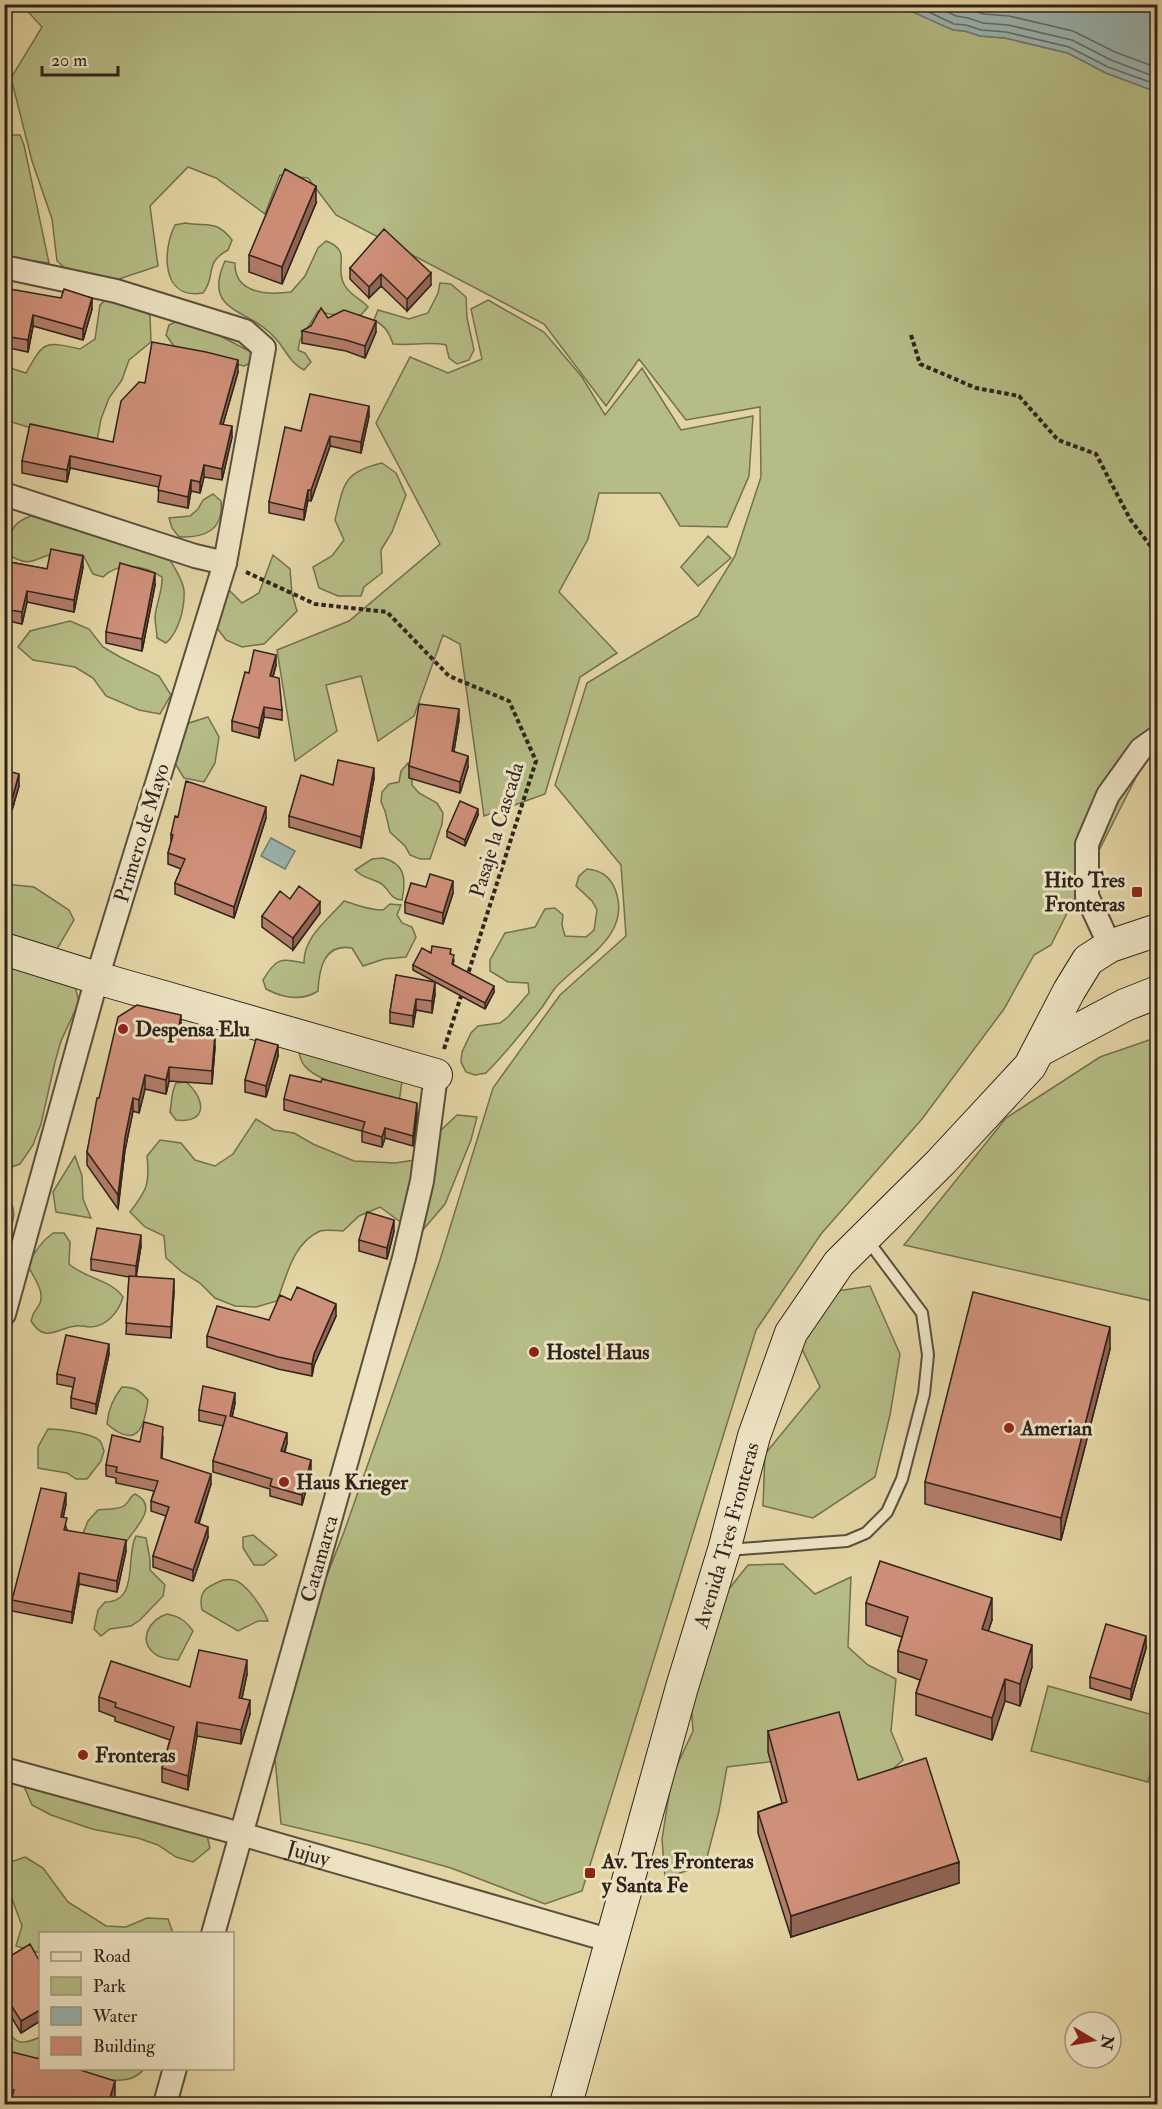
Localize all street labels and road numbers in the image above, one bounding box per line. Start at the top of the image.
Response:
street label: Pasaje la Cascada [464,759,530,901]
street label: Primero de Mayo [108,760,176,906]
street label: Avenida Tres Fronteras [687,1439,765,1633]
street label: Catamarca [294,1512,344,1605]
street label: Jujuy [283,1834,334,1873]

